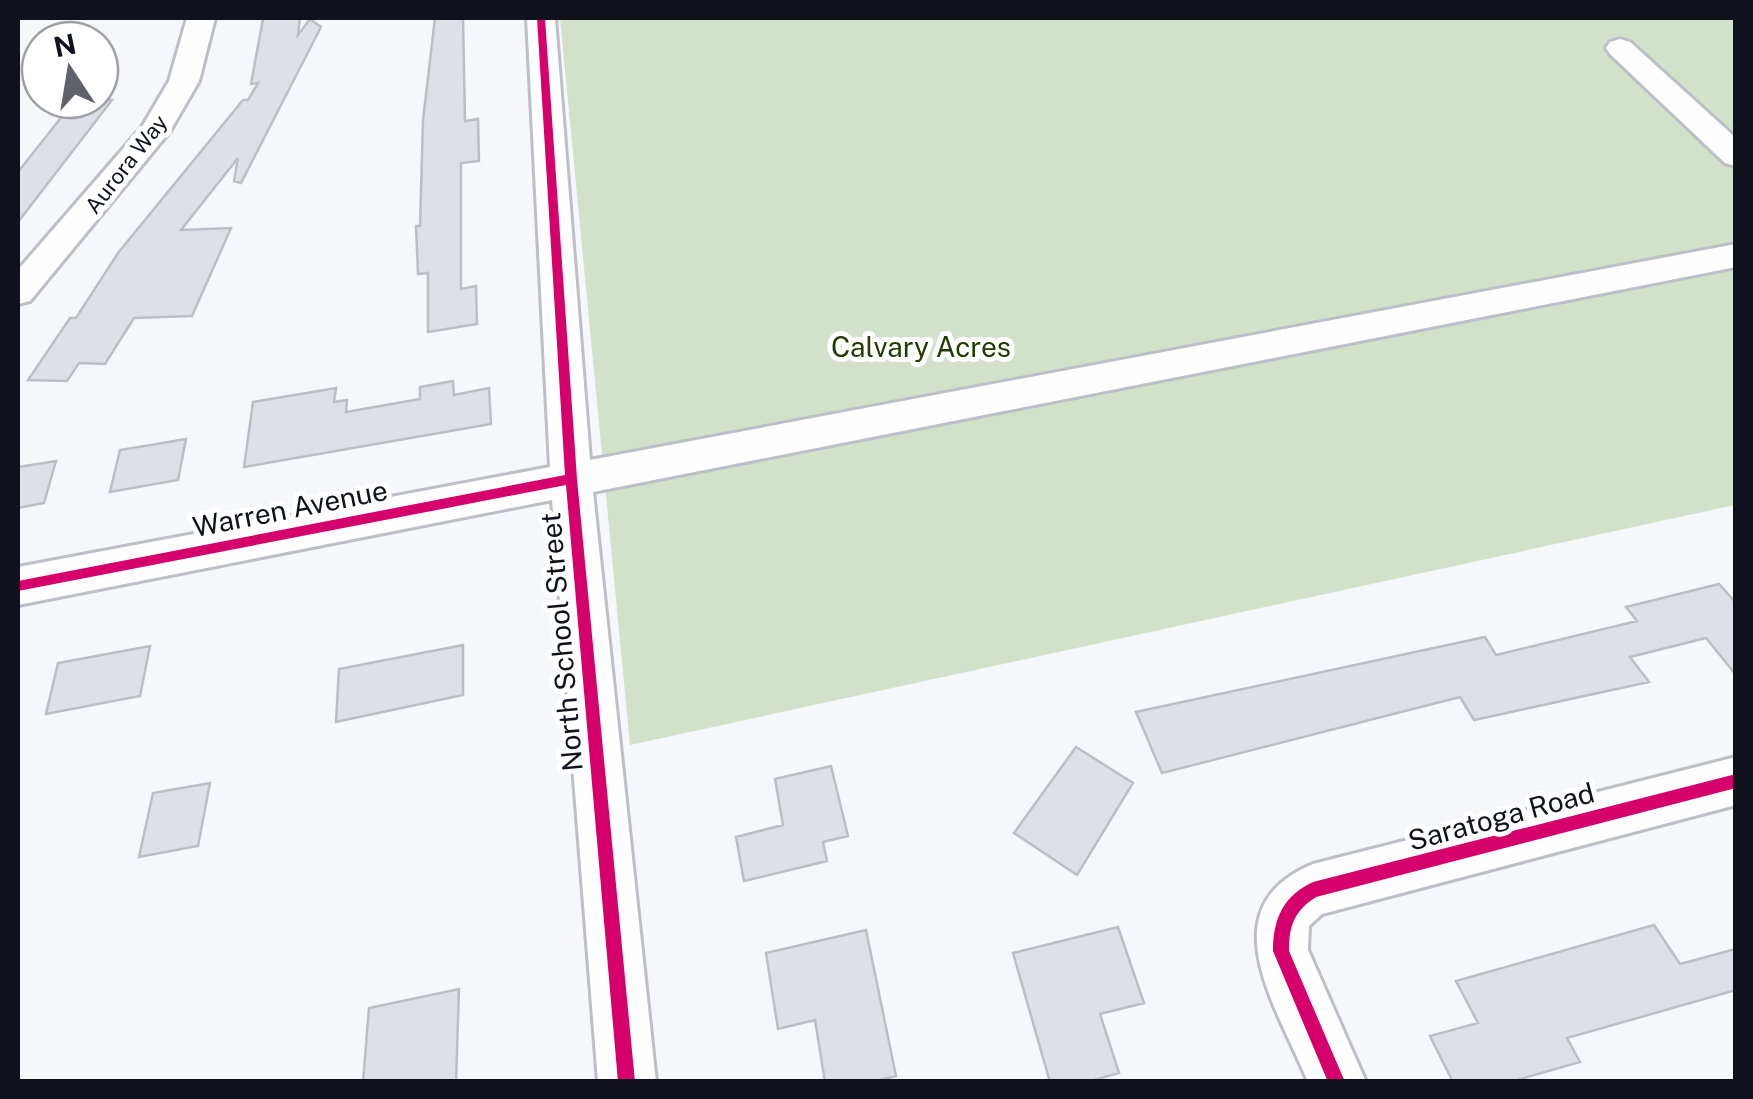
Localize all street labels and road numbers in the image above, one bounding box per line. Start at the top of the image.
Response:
street label: Aurora Way [79,109,173,219]
street label: Warren Avenue [190,473,390,543]
street label: North School Street [533,511,589,773]
street label: Saratoga Road [1404,775,1598,857]

